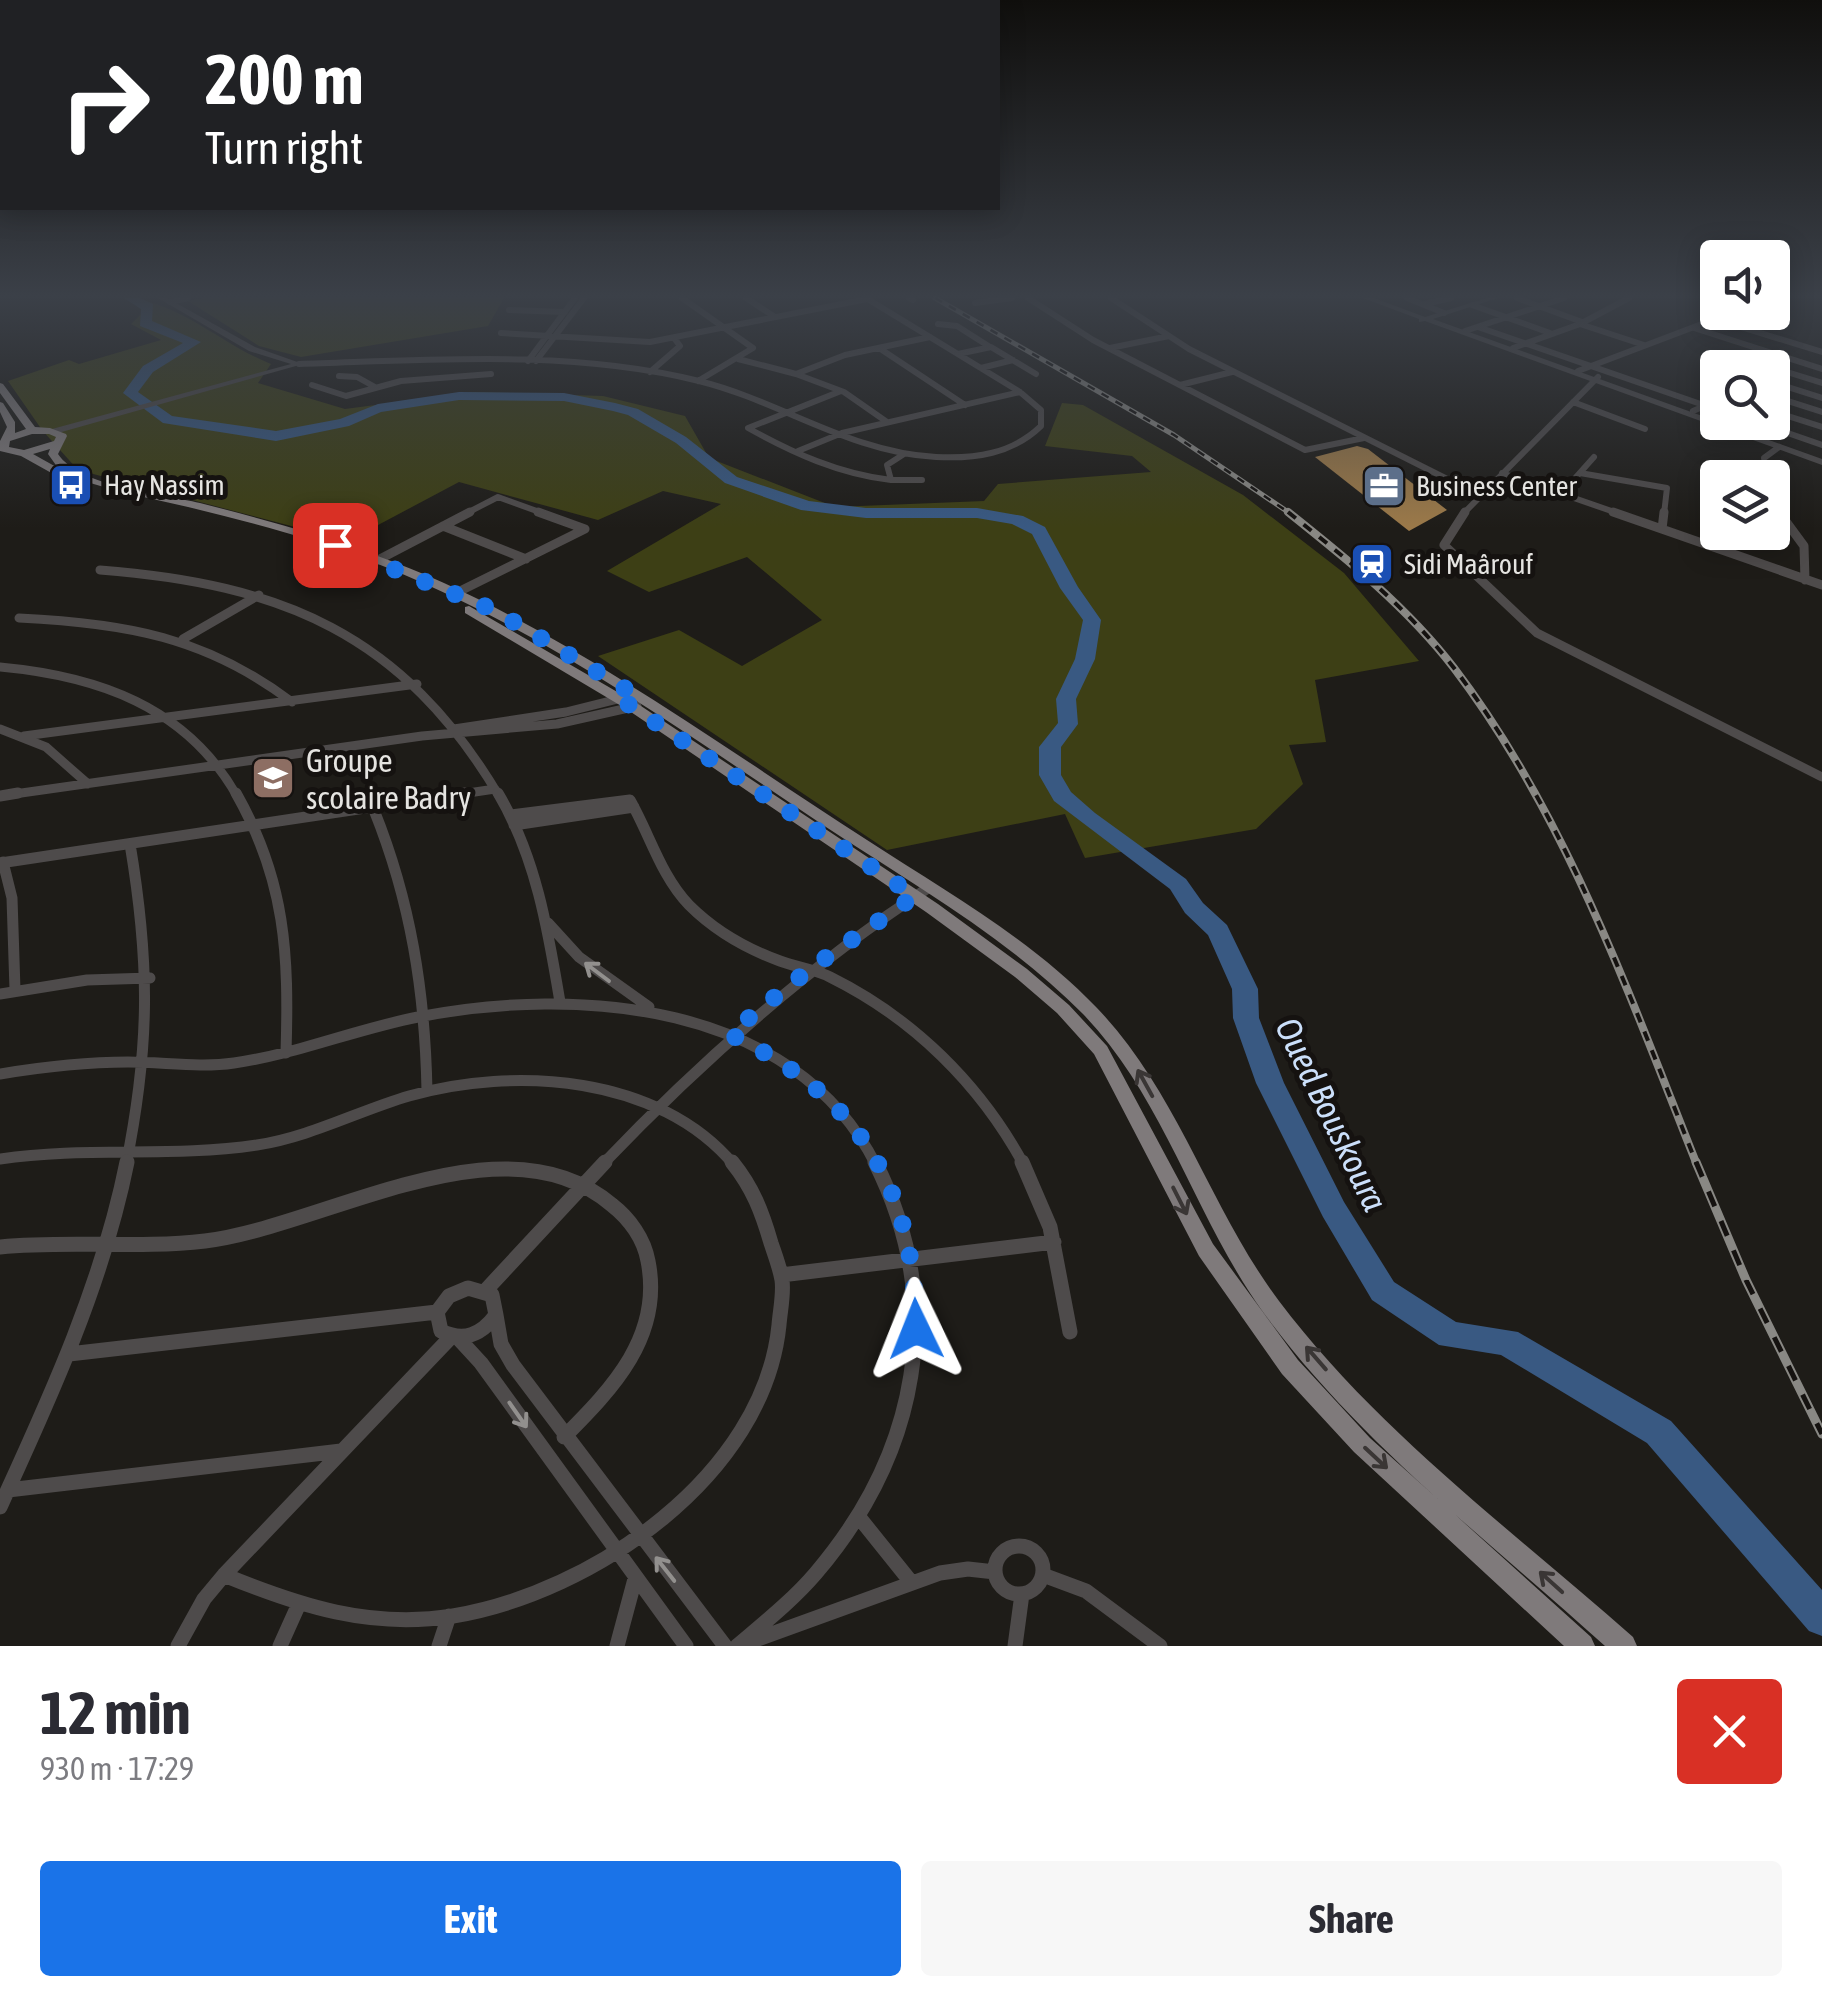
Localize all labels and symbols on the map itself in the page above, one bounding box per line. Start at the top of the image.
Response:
bus stop icon: Hay Nassim [48,462,94,508]
office icon: Business Center [1361,463,1407,509]
place label: Hay Nassim [104,469,225,501]
place label: Business Center [1416,470,1577,502]
pin [293,503,378,588]
station icon: Sidi Maârouf [1349,541,1395,587]
place label: Sidi Maârouf [1404,548,1533,580]
place label: Groupe scolaire Badry [306,742,471,816]
school or university icon: Groupe scolaire Badry [250,755,296,801]
one-way arrow [585,961,611,983]
water label: Oued Bouskoura [1268,1011,1396,1217]
one-way arrow [1135,1069,1155,1098]
one-way arrow [1171,1185,1190,1215]
position arrow [864,1277,968,1381]
one-way arrow [1304,1346,1327,1371]
one-way arrow [507,1400,528,1428]
one-way arrow [1363,1446,1388,1469]
one-way arrow [654,1556,675,1583]
one-way arrow [1539,1570,1564,1593]

